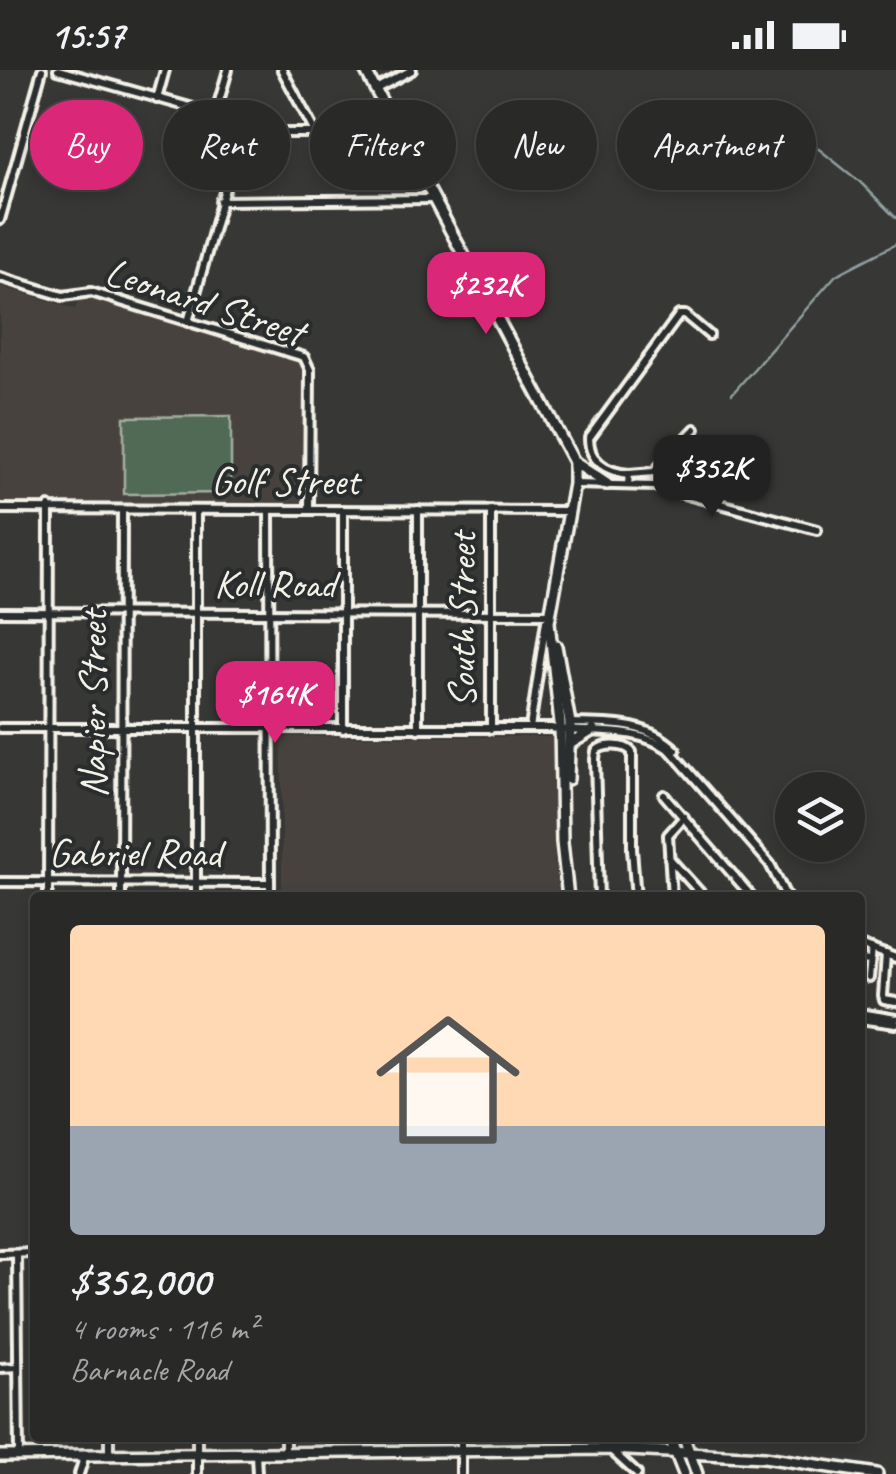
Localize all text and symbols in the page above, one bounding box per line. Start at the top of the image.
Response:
text: 15:57 [50,12,125,59]
chip: Buy [30,100,143,190]
chip: Rent [163,100,290,190]
chip: Filters [310,100,456,190]
chip: New [476,100,597,190]
chip: Apartment [617,100,816,190]
street label: Leonard Street [99,246,316,359]
pin: $232K [416,252,556,337]
text: $232K [449,264,523,305]
pin: $352K [642,435,782,520]
text: $352K [675,447,749,488]
street label: Golf Street [211,456,363,506]
street label: South Street [437,529,487,708]
street label: Koll Road [214,559,341,609]
street label: Napier Street [68,607,118,798]
pin: $164K [205,661,345,746]
text: $164K [238,673,312,714]
map controls [775,772,865,862]
button: layers [775,772,865,862]
street label: Gabriel Road [49,828,228,878]
icon: home [358,990,538,1170]
text: $352,000 [70,1255,210,1308]
text: 4 rooms · 116 m² [70,1308,257,1349]
text: Barnacle Road [70,1349,228,1390]

